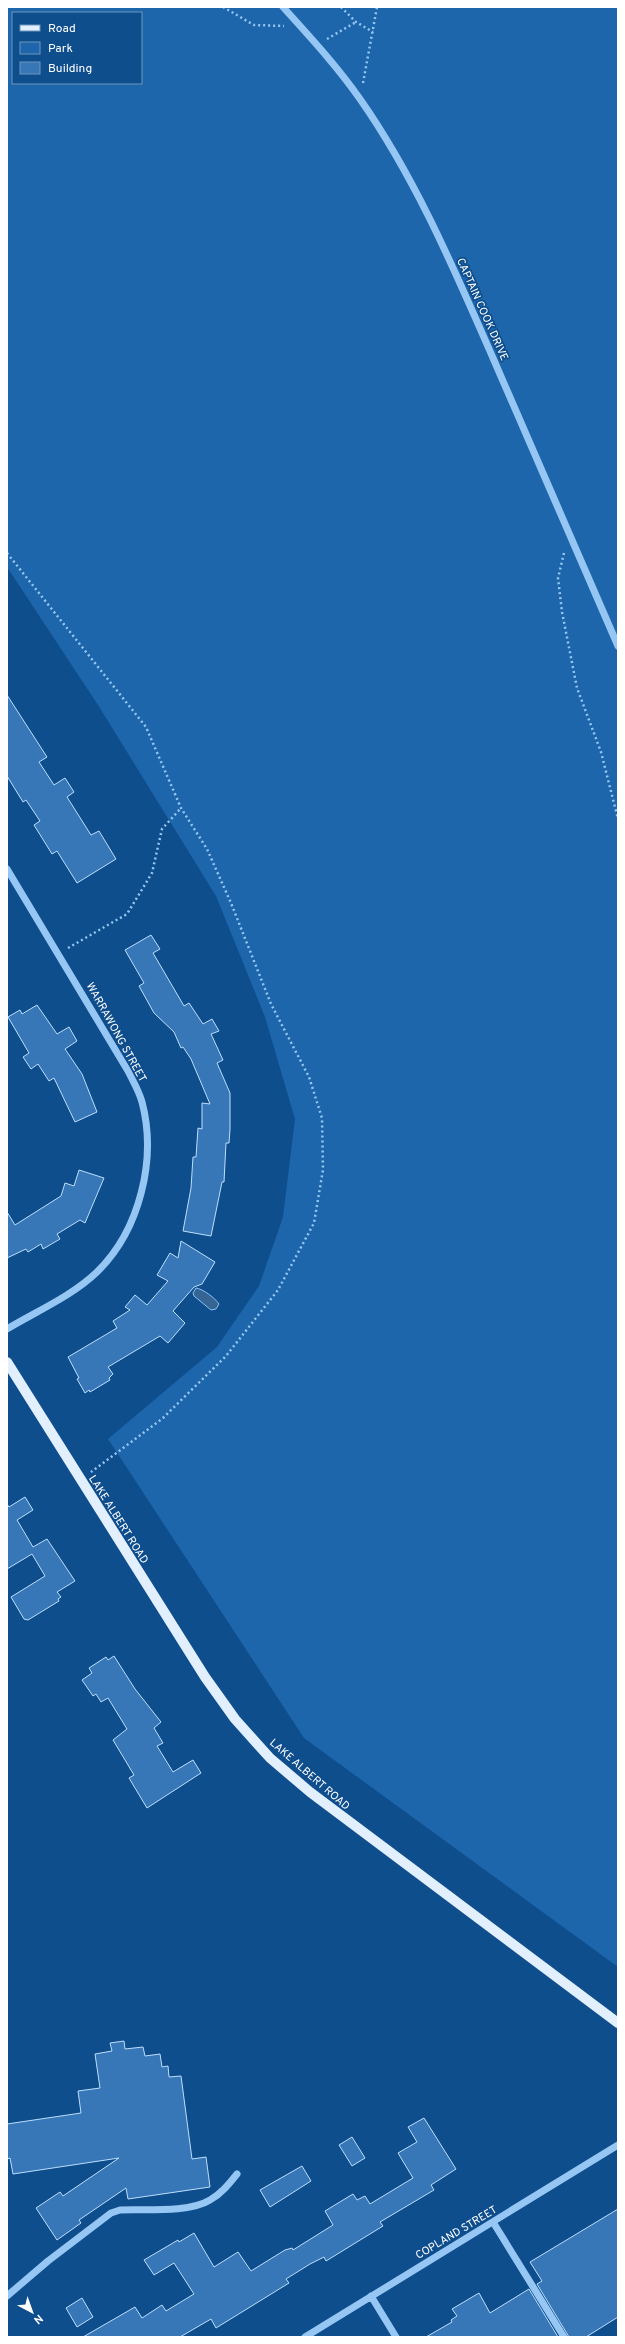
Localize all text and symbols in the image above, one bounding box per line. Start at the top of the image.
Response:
legend [12,12,142,84]
text: Road [48,21,76,37]
text: Park [48,41,73,57]
text: Building [48,61,92,77]
street label: CAPTAIN COOK DRIVE [453,256,511,363]
street label: WARRAWONG STREET [83,980,149,1085]
street label: LAKE ALBERT ROAD [85,1473,151,1566]
street label: LAKE ALBERT ROAD [266,1736,352,1813]
street label: COPLAND STREET [413,2203,500,2263]
north arrow [12,2292,52,2332]
text: N [30,2311,45,2327]

